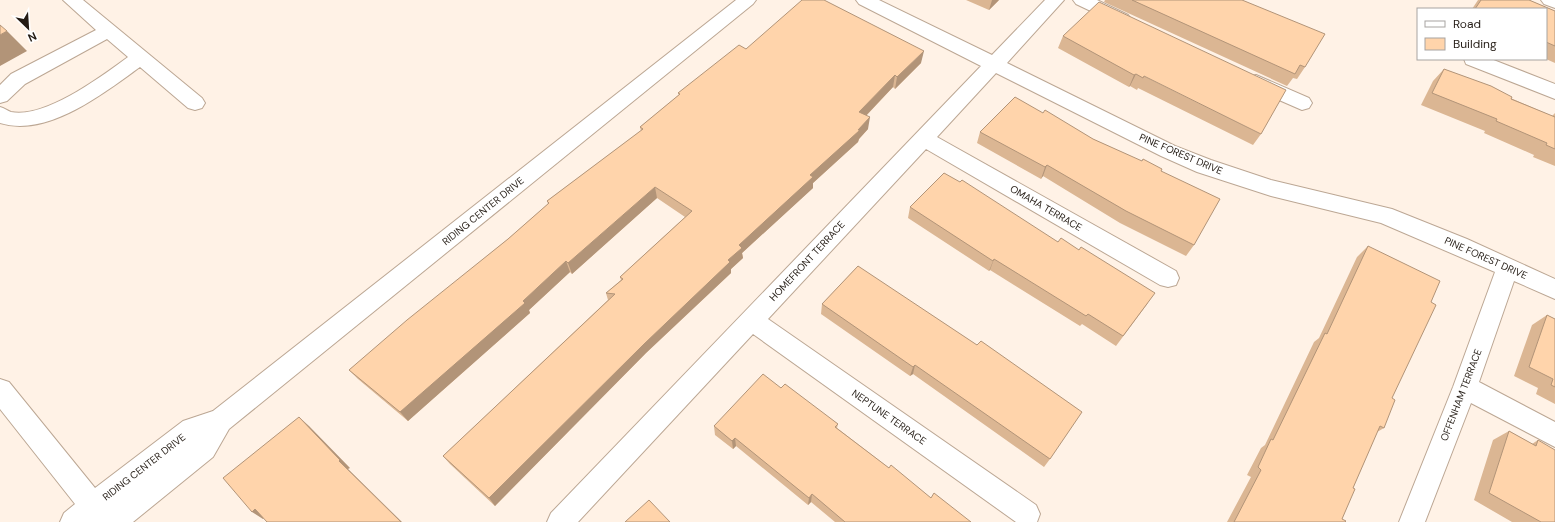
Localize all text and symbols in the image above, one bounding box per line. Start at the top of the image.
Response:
north arrow [8,8,48,48]
legend [1417,8,1547,60]
text: Road [1453,16,1481,32]
text: N [26,29,39,45]
text: Building [1453,36,1497,52]
street label: PINE FOREST DRIVE [1137,131,1225,178]
street label: RIDING CENTER DRIVE [439,174,527,248]
street label: OMAHA TERRACE [1008,182,1085,234]
street label: HOMEFRONT TERRACE [766,218,848,304]
street label: PINE FOREST DRIVE [1442,234,1530,282]
street label: OFFENHAM TERRACE [1437,347,1485,443]
street label: NEPTUNE TERRACE [849,386,929,448]
street label: RIDING CENTER DRIVE [100,430,188,503]

